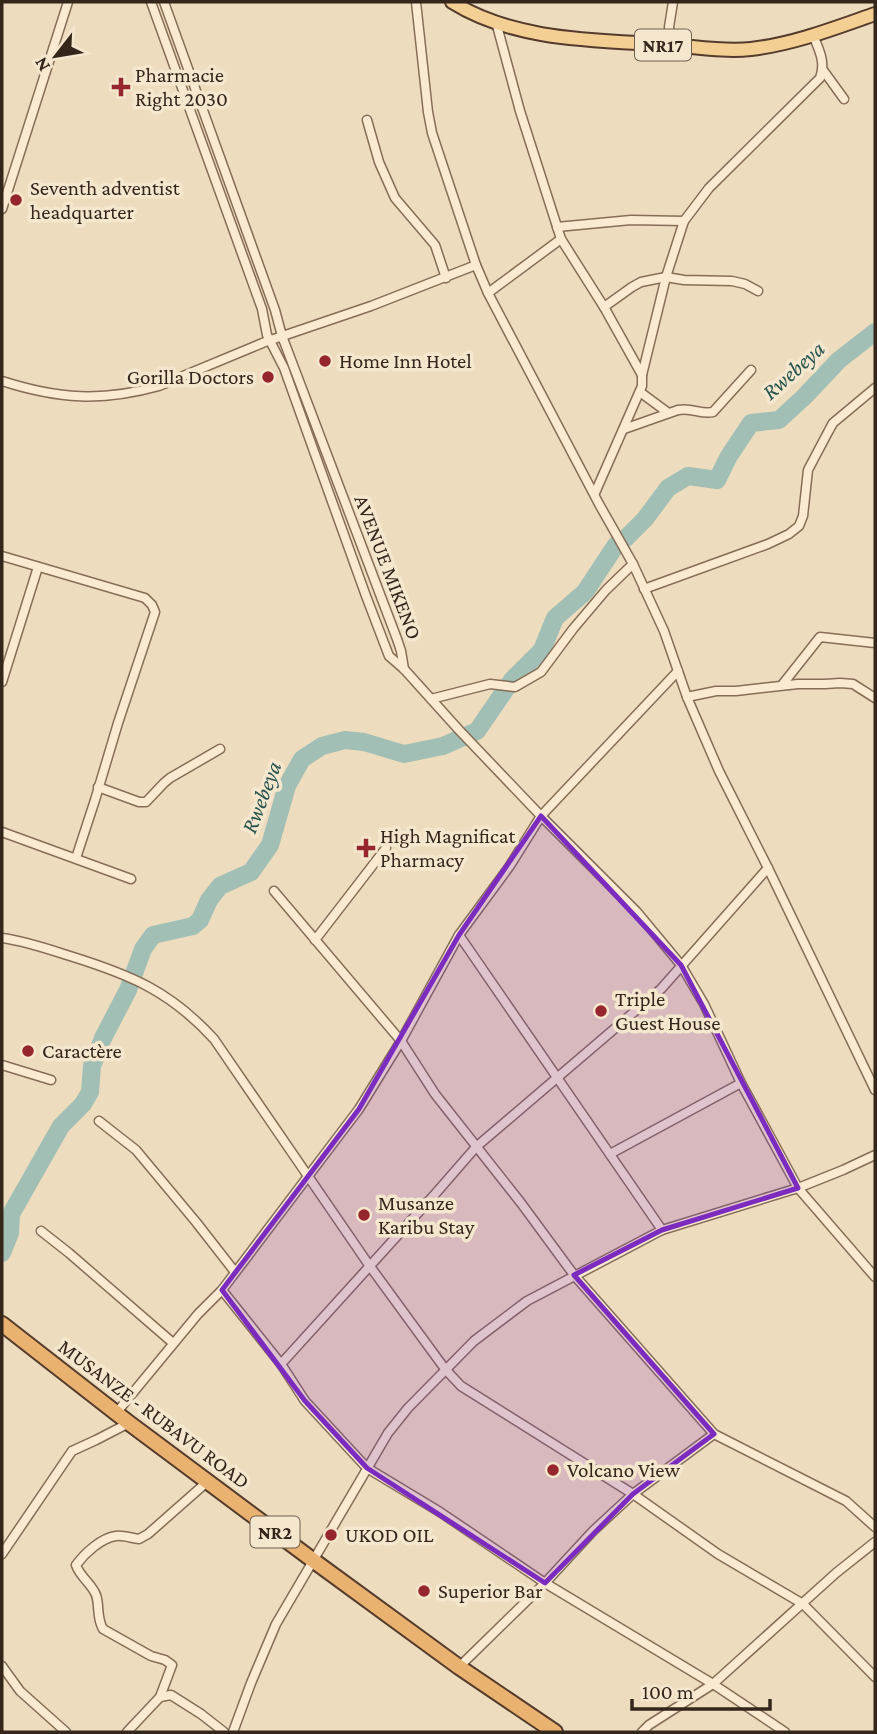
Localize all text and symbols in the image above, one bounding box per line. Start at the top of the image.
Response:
north arrow [21,21,91,91]
road number: NR17 [635,30,691,60]
text: N [29,53,54,75]
place label: Pharmacie Right 2030 [135,63,228,111]
marker: Pharmacie Right 2030 [113,79,129,95]
place label: Seventh adventist headquarter [30,176,181,224]
marker: Seventh adventist headquarter [8,192,24,208]
water label: Rwebeya [756,335,830,405]
place label: Home Inn Hotel [339,349,472,373]
marker: Home Inn Hotel [317,353,333,369]
place label: Gorilla Doctors [127,365,254,389]
marker: Gorilla Doctors [260,369,276,385]
street label: AVENUE MIKENO [349,491,427,643]
water label: Rwebeya [235,757,287,837]
place label: High Magnificat Pharmacy [380,824,516,872]
marker: High Magnificat Pharmacy [358,840,374,856]
place label: Triple Guest House [615,987,721,1035]
marker: Triple Guest House [593,1003,609,1019]
place label: Caractère [42,1039,122,1063]
marker: Caractère [20,1043,36,1059]
place label: Musanze Karibu Stay [378,1191,475,1239]
marker: Musanze Karibu Stay [356,1207,372,1223]
street label: MUSANZE - RUBAVU ROAD [54,1334,254,1494]
place label: Volcano View [567,1458,680,1482]
marker: Volcano View [545,1462,561,1478]
road number: NR2 [250,1516,300,1548]
place label: UKOD OIL [345,1523,434,1547]
marker: UKOD OIL [323,1527,339,1543]
place label: Superior Bar [438,1579,543,1603]
marker: Superior Bar [416,1583,432,1599]
scale bar [632,1668,770,1712]
text: 100 m [642,1680,694,1704]

